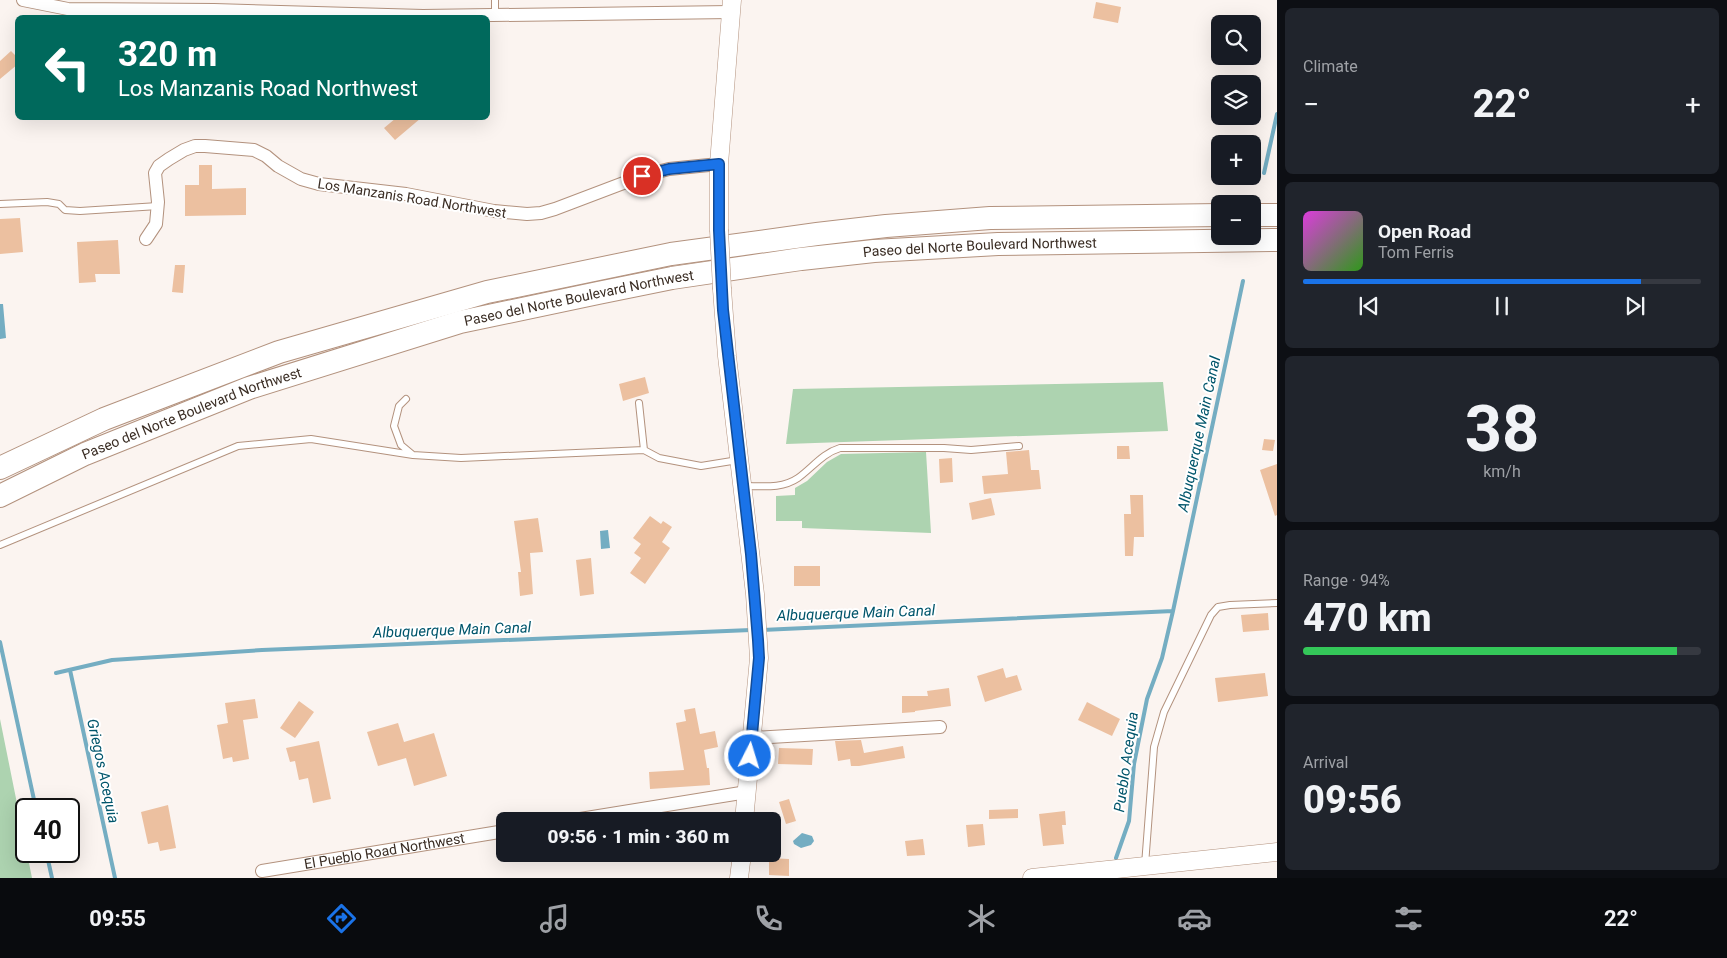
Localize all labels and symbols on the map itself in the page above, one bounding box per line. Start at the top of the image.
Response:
pin [621,155,663,197]
street label: Los Manzanis Road Northwest [316,175,508,221]
street label: Paseo del Norte Boulevard Northwest [862,235,1097,260]
street label: Paseo del Norte Boulevard Northwest [463,267,695,329]
water label: Albuquerque Main Canal [1174,354,1224,514]
street label: Paseo del Norte Boulevard Northwest [79,364,304,462]
water label: Albuquerque Main Canal [776,601,936,625]
water label: Albuquerque Main Canal [372,618,532,642]
water label: Pueblo Acequia [1110,711,1142,813]
water label: Griegos Acequia [83,717,123,825]
position arrow [723,729,775,781]
speed limit sign: 40 [15,798,80,863]
street label: El Pueblo Road Northwest [303,830,466,872]

